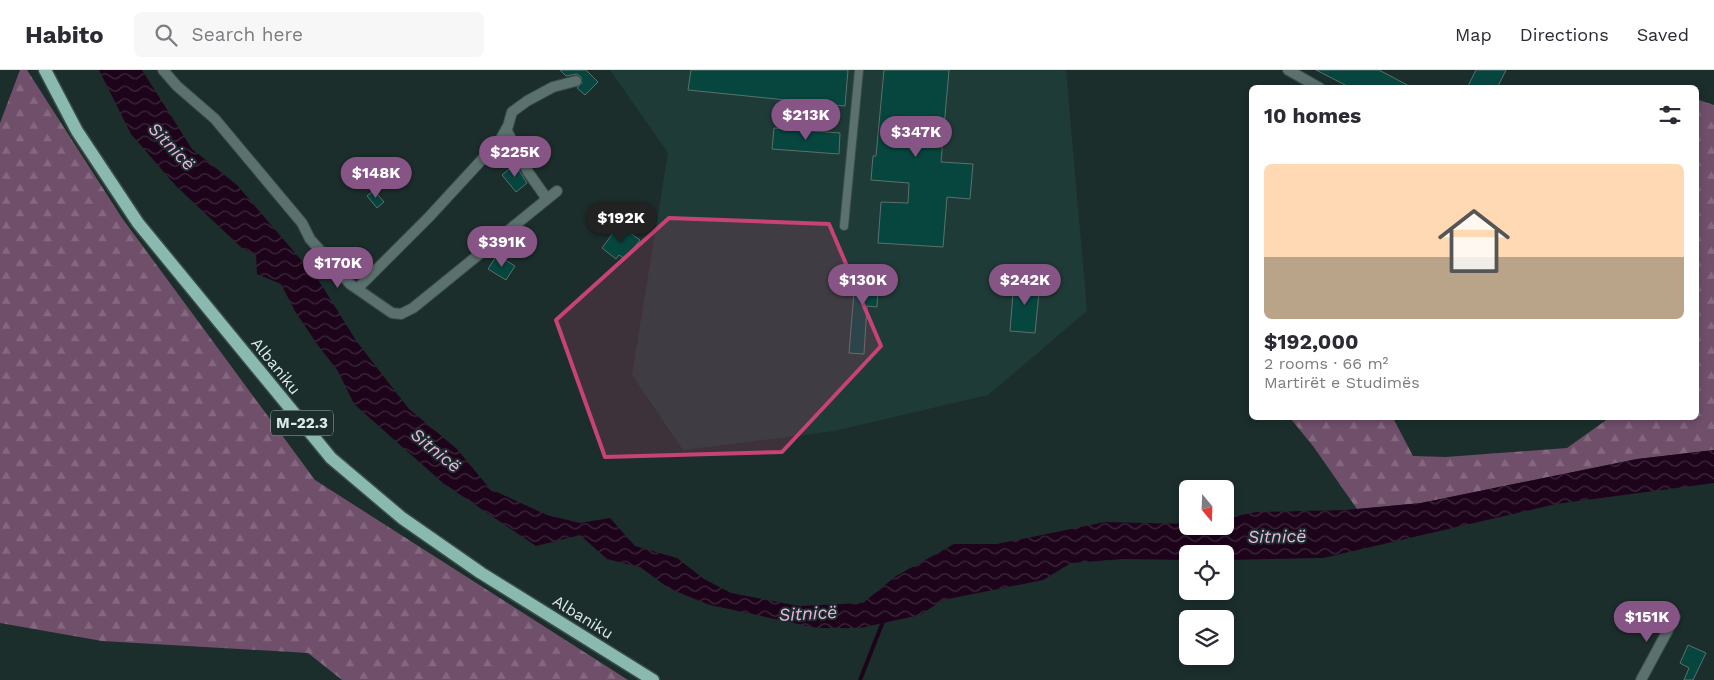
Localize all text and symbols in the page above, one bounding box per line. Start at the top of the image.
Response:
search box [134,12,484,57]
text: Habito [25,21,104,49]
icon: search [152,21,180,49]
text: Search here [192,23,303,46]
text: Map [1455,24,1492,45]
text: Directions [1520,24,1609,45]
text: Saved [1637,24,1689,45]
pin: $213K [771,98,841,141]
icon: filters [1656,101,1684,129]
text: 10 homes [1264,103,1361,128]
text: $213K [782,105,830,124]
pin: $347K [881,116,951,158]
water label: Sitnicë [144,118,200,174]
text: $347K [891,122,941,141]
pin: $225K [480,136,550,178]
text: $225K [490,142,540,161]
pin: $148K [341,156,411,199]
text: $148K [352,163,400,182]
icon: home [1429,196,1519,286]
pin: $192K [586,202,656,244]
text: $192K [597,208,645,227]
pin: $391K [467,226,537,268]
text: $391K [478,232,526,251]
pin: $170K [303,246,373,289]
text: $170K [314,253,362,272]
pin: $130K [828,264,898,306]
pin: $242K [990,264,1060,306]
text: $130K [839,270,887,289]
text: $242K [1000,270,1050,289]
text: $192,000 [1264,329,1358,354]
street label: Albaniku [247,334,305,398]
text: 2 rooms · 66 m² [1264,354,1388,373]
text: Martirët e Studimës [1264,373,1420,392]
road number: M-22.3 [271,410,333,436]
water label: Sitnicë [407,423,465,477]
north arrow [1179,480,1234,535]
map controls [1179,480,1234,665]
water label: Sitnicë [1248,525,1306,547]
button: locate [1179,545,1234,600]
street label: Albaniku [549,591,617,643]
pin: $151K [1612,600,1682,643]
water label: Sitnicë [778,601,838,625]
text: $151K [1625,607,1669,626]
button: layers [1179,610,1234,665]

